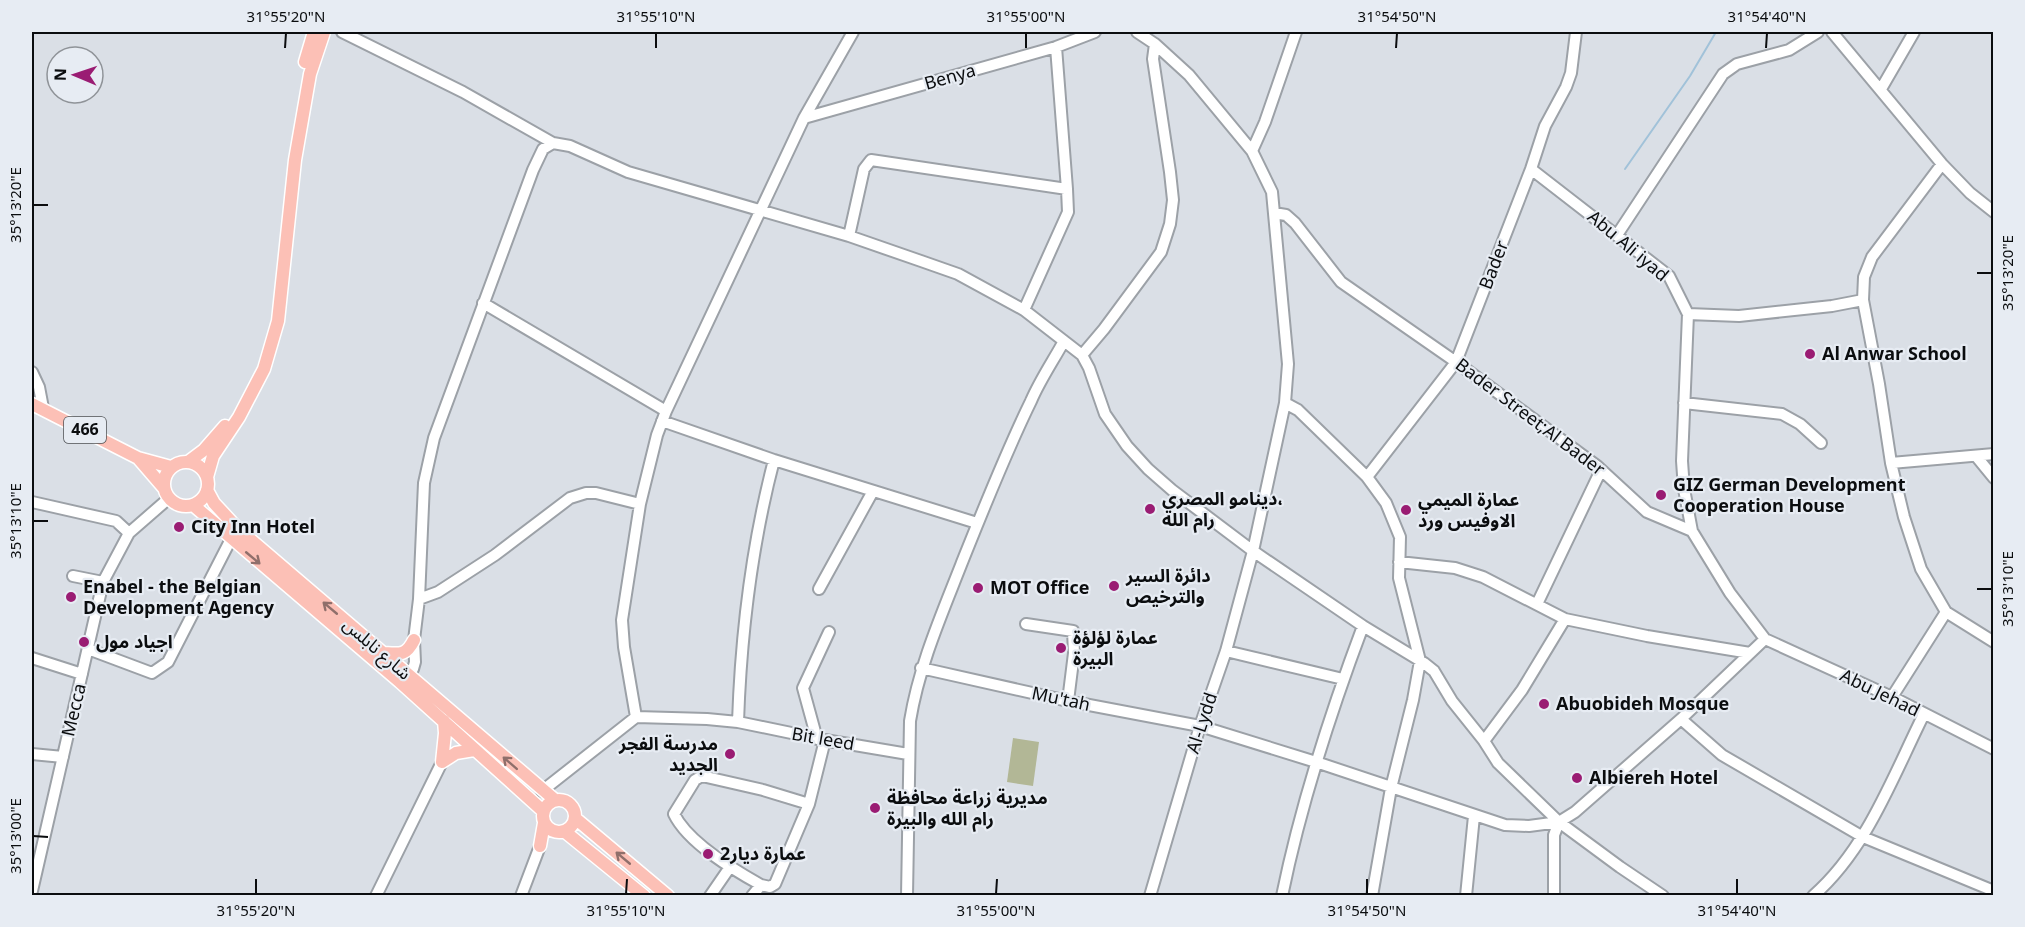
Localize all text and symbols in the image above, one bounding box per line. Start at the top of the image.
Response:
text: 31°55'20"N [247,1,325,33]
text: 31°55'10"N [617,1,695,33]
text: 31°55'00"N [987,1,1065,33]
text: 31°54'50"N [1358,1,1436,33]
text: 31°54'40"N [1728,1,1806,33]
north arrow [45,45,105,105]
street label: Benya [920,52,980,102]
text: N [44,67,78,82]
text: 35°13'20"E [0,167,32,243]
street label: Abu Ali iyad [1578,200,1678,292]
street label: Bader [1467,234,1521,295]
text: 35°13'20"E [1992,235,2024,311]
place label: Al Anwar School [1822,335,1967,373]
street label: Bader Street;Al Bader [1446,347,1614,487]
marker: Al Anwar School [1803,347,1817,361]
road number: 466 [64,417,106,443]
place label: GIZ German Development Cooperation House [1673,466,1906,525]
place label: دينامو المصري، رام الله [1162,480,1283,539]
place label: عمارة الميمي الاوفيس ورد [1418,481,1519,540]
text: 35°13'10"E [0,483,32,559]
marker: GIZ German Development Cooperation House [1654,488,1668,502]
marker: دينامو المصري، رام الله [1143,502,1157,516]
marker: عمارة الميمي الاوفيس ورد [1399,503,1413,517]
place label: City Inn Hotel [191,508,315,546]
marker: City Inn Hotel [172,520,186,534]
one-way arrow [245,551,260,565]
text: 35°13'10"E [1992,551,2024,627]
place label: دائرة السير والترخيص [1125,557,1211,616]
place label: Enabel - the Belgian Development Agency [83,568,275,627]
place label: MOT Office [990,569,1090,607]
marker: دائرة السير والترخيص [1107,579,1121,593]
marker: MOT Office [971,581,985,595]
marker: Enabel - the Belgian Development Agency [64,590,78,604]
one-way arrow [323,601,338,615]
street label: شارع نابلس [333,607,421,691]
place label: عمارة لؤلؤة البيرة [1073,619,1158,678]
place label: اجياد مول [96,623,173,661]
marker: اجياد مول [77,635,91,649]
marker: عمارة لؤلؤة البيرة [1054,641,1068,655]
street label: Abu Jehad [1833,657,1927,729]
street label: Mu'tah [1028,674,1094,724]
street label: Mecca [49,679,99,741]
place label: Abuobideh Mosque [1556,685,1729,723]
street label: Al-Lydd [1174,687,1230,759]
marker: Abuobideh Mosque [1537,697,1551,711]
street label: Bit leed [788,715,858,763]
place label: مدرسة الفجر الجديد [618,725,718,784]
marker: مدرسة الفجر الجديد [723,747,737,761]
one-way arrow [503,756,518,770]
place label: Albiereh Hotel [1589,759,1718,797]
marker: Albiereh Hotel [1570,771,1584,785]
place label: مديرية زراعة محافظة رام الله والبيرة [887,779,1048,838]
text: 35°13'00"E [0,798,32,874]
marker: مديرية زراعة محافظة رام الله والبيرة [868,801,882,815]
place label: عمارة ديار2 [720,835,806,873]
marker: عمارة ديار2 [701,847,715,861]
one-way arrow [616,851,631,865]
text: 31°55'20"N [217,895,295,927]
text: 31°55'10"N [587,895,665,927]
text: 31°55'00"N [957,895,1035,927]
text: 31°54'50"N [1328,895,1406,927]
text: 31°54'40"N [1698,895,1776,927]

